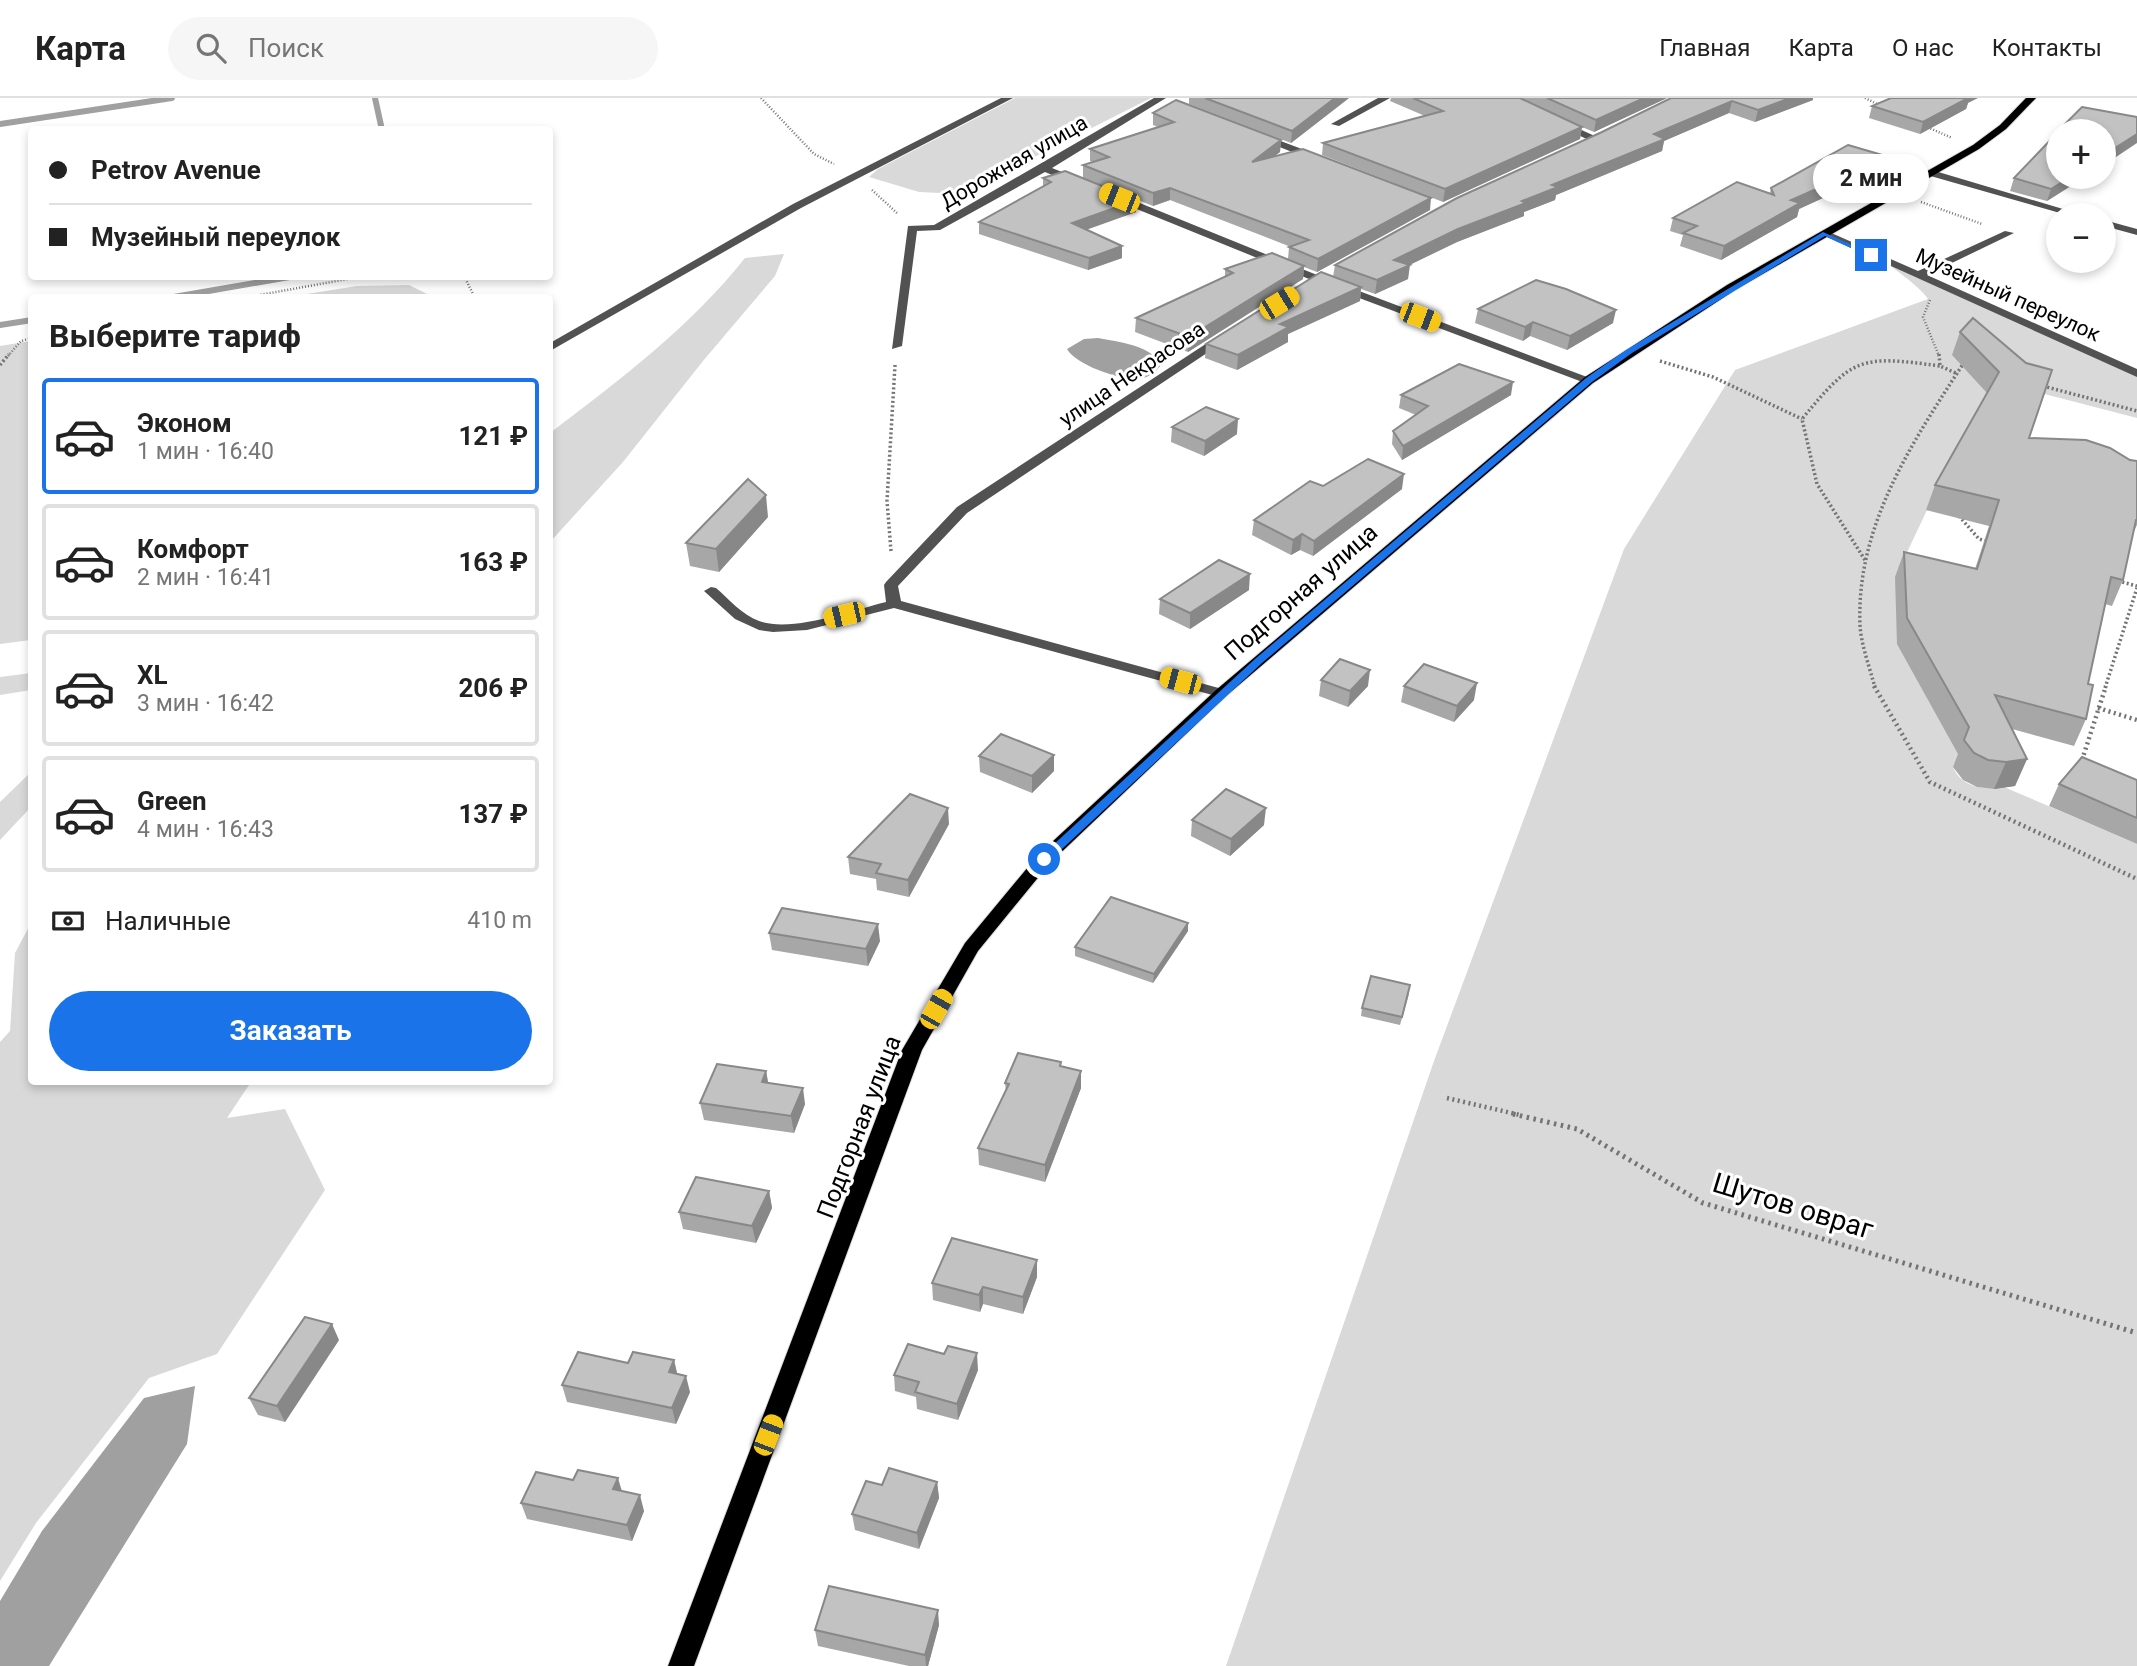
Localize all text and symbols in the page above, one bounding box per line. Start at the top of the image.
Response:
search box [168,17,658,80]
text: Карта [35,29,126,68]
icon: search [192,29,230,67]
text: Поиск [248,33,324,63]
text: Главная [1659,34,1750,62]
text: Карта [1788,34,1854,62]
text: О нас [1892,34,1954,62]
text: Контакты [1992,34,2102,62]
street label: Дорожная улица [936,110,1092,214]
map controls [2046,119,2116,273]
button: + [2046,119,2116,189]
callout: 2 мин [1813,153,1929,202]
text: Petrov Avenue [91,155,261,185]
text: 2 мин [1840,165,1902,192]
car [1096,180,1143,216]
button: − [2046,203,2116,273]
text: Музейный переулок [91,222,340,252]
route end [1855,239,1887,271]
street label: Музейный переулок [1912,244,2104,347]
car [1256,283,1303,323]
car [1397,300,1444,334]
text: Выберите тариф [49,317,301,355]
street label: улица Некрасова [1055,317,1209,431]
icon: car [53,405,116,468]
text: Эконом [137,408,232,438]
text: 121 ₽ [458,421,528,451]
text: 1 мин · 16:40 [137,438,274,465]
street label: Подгорная улица [1219,518,1383,666]
icon: car [53,531,116,594]
text: Комфорт [137,534,249,564]
text: 163 ₽ [458,547,528,577]
text: 2 мин · 16:41 [137,564,274,591]
car [822,600,867,630]
icon: car [53,657,116,720]
text: XL [137,660,168,690]
car [1157,665,1204,697]
text: 206 ₽ [458,673,528,703]
text: 3 мин · 16:42 [137,690,274,717]
icon: car [53,783,116,846]
text: Green [137,786,207,816]
text: 137 ₽ [458,799,528,829]
text: 4 мин · 16:43 [137,816,274,843]
route start [1028,843,1060,875]
icon: cash [49,902,87,940]
text: Наличные [105,906,231,936]
text: 410 m [467,907,532,934]
car [917,986,956,1032]
button: Заказать [49,991,532,1071]
street label: Подгорная улица [811,1032,907,1222]
street label: Шутов овраг [1709,1166,1877,1246]
car [751,1412,786,1458]

